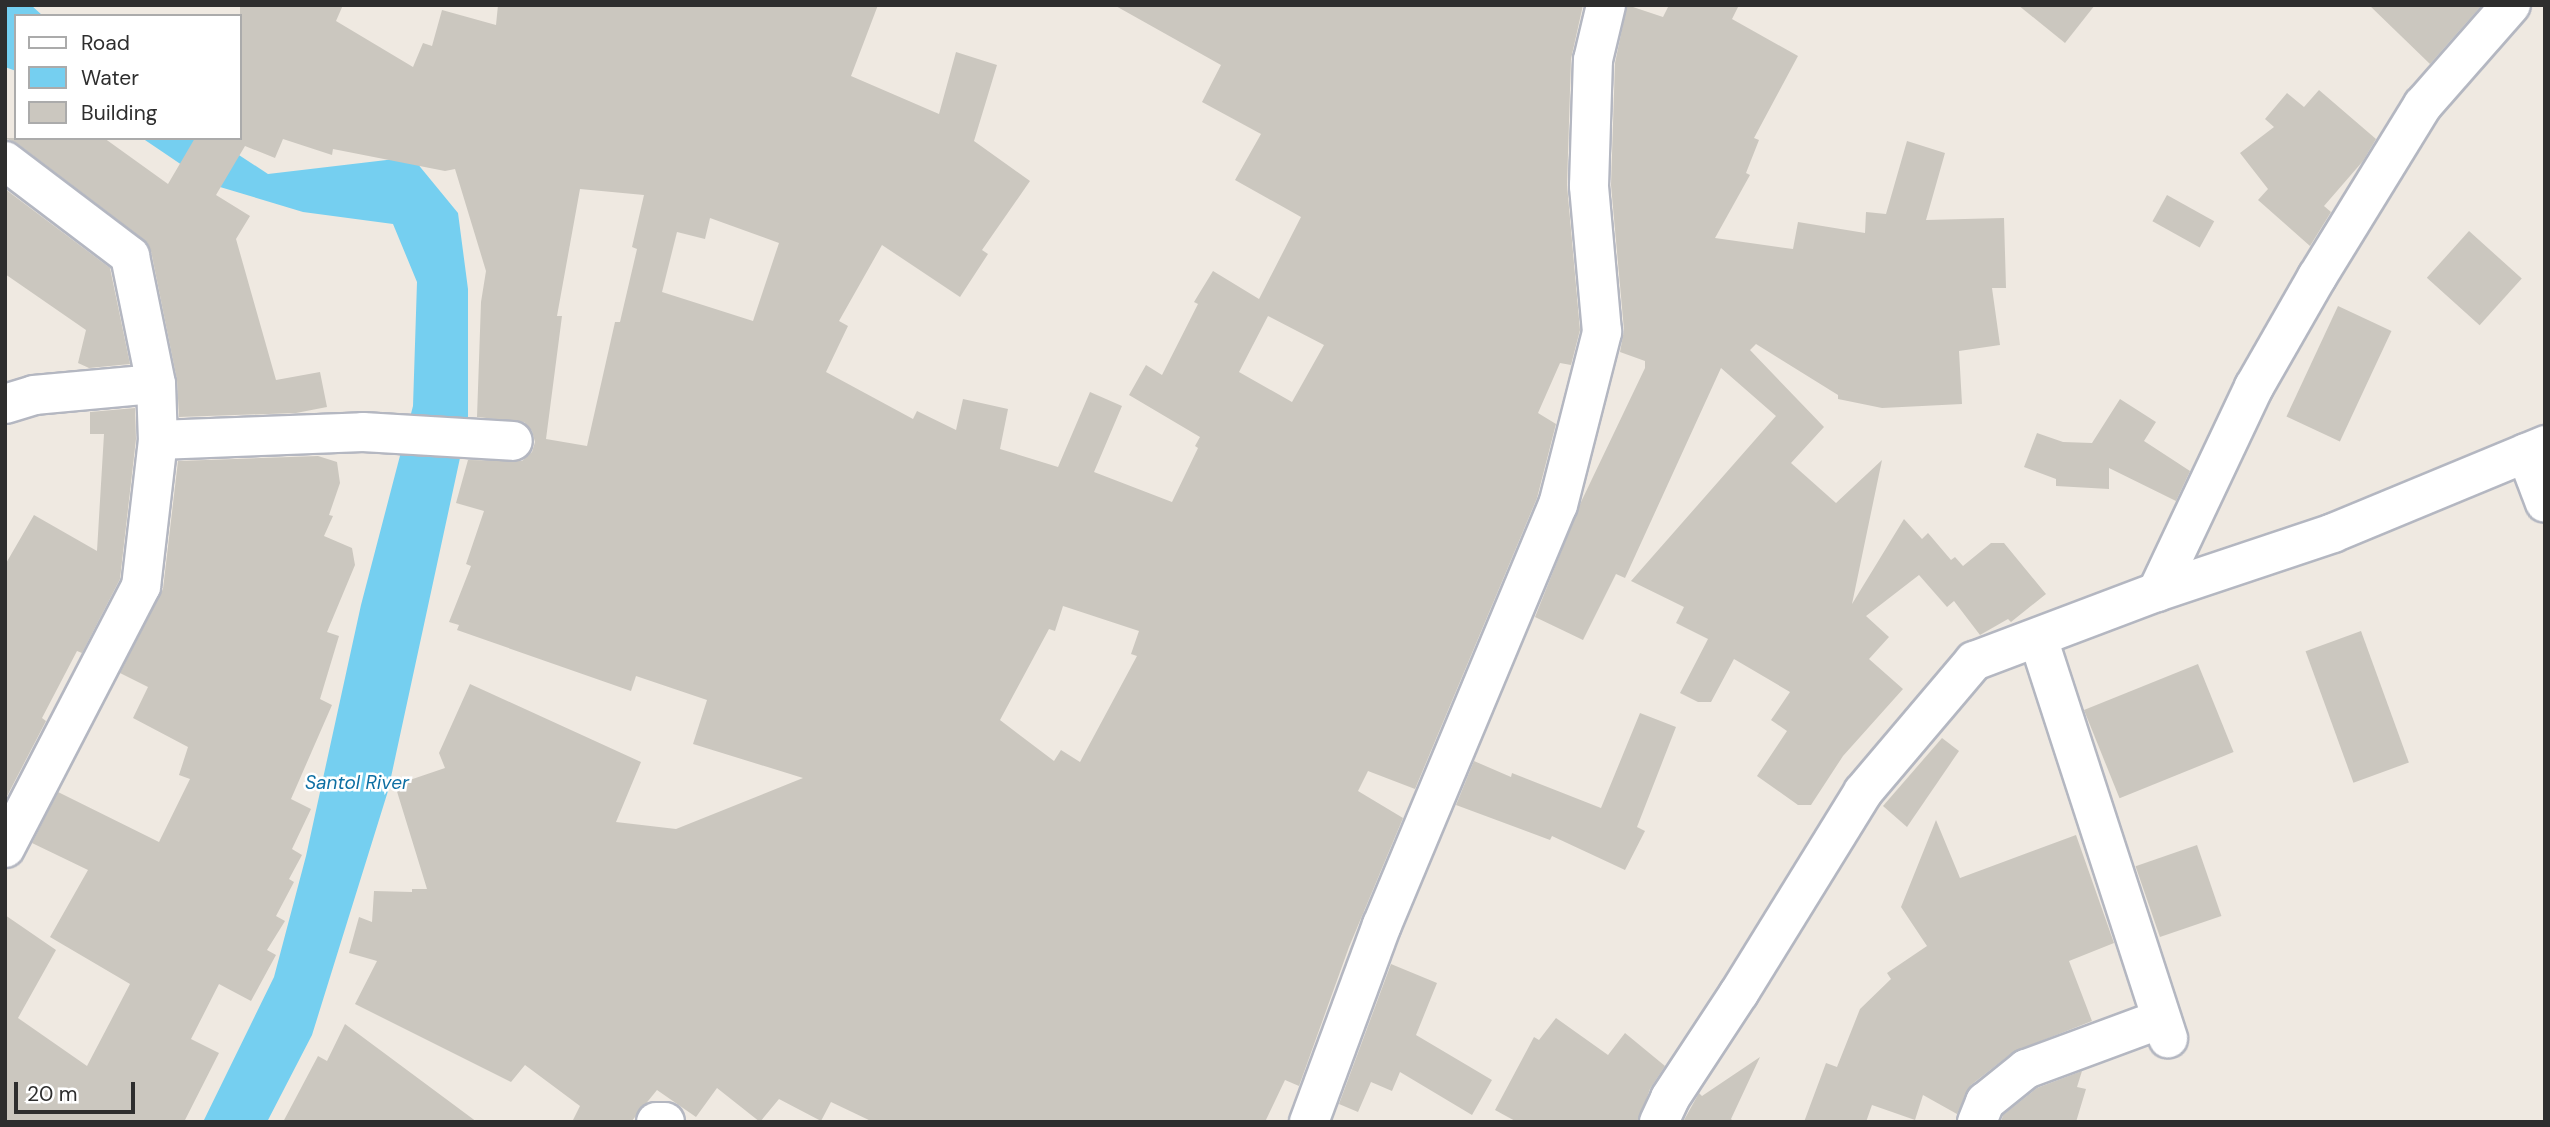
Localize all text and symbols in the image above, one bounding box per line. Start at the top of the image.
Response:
legend [14,14,242,140]
text: Road [81,29,130,57]
text: Water [81,64,139,92]
text: Building [81,99,157,127]
water label: Santol River [305,772,409,794]
scale bar [18,1068,138,1112]
text: 20 m [27,1080,78,1108]

